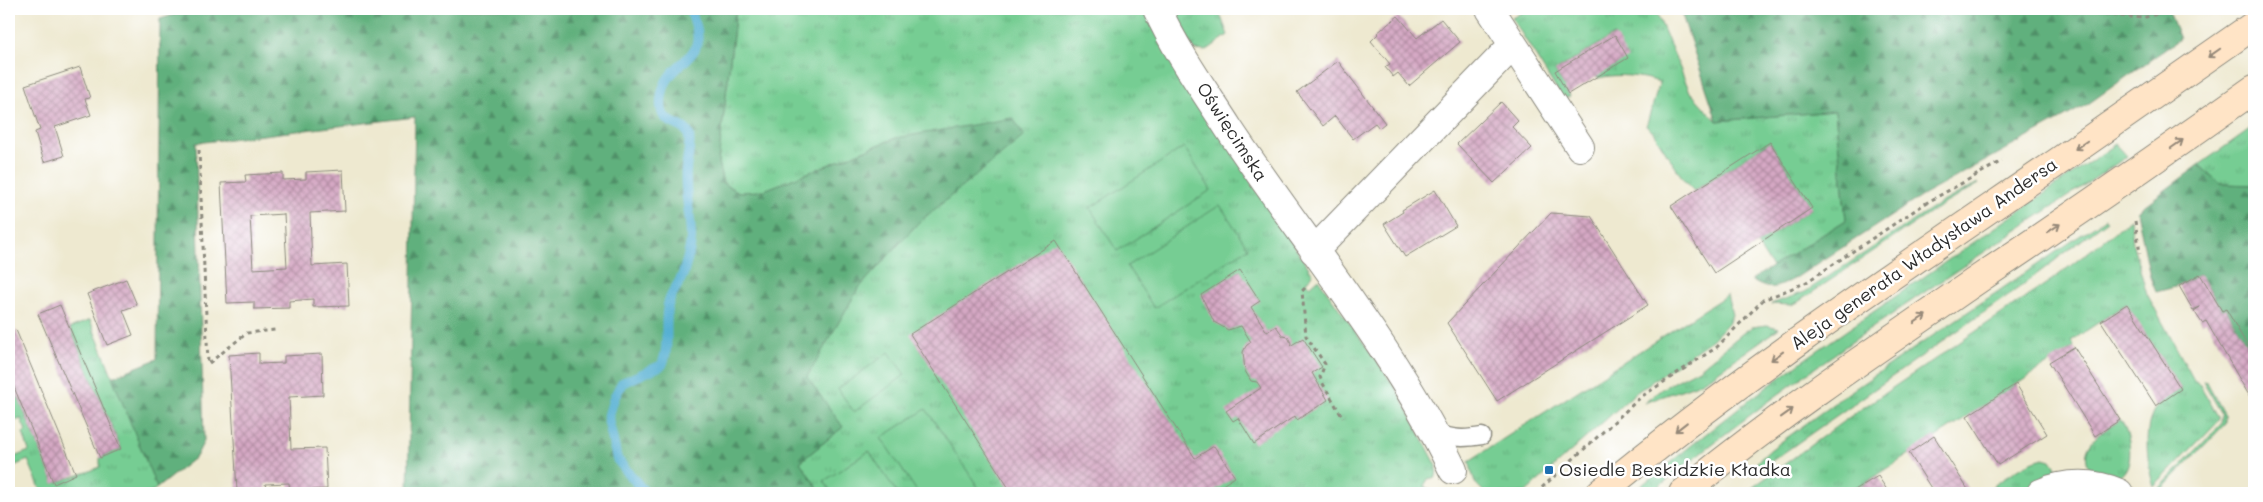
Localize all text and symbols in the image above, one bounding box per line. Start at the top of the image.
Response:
one-way arrow [2207,48,2221,58]
street label: Oświęcimska [1192,77,1274,186]
one-way arrow [2170,139,2184,149]
one-way arrow [2075,140,2089,150]
street label: Aleja generała Władysława Andersa [1785,151,2062,355]
one-way arrow [2047,223,2061,233]
one-way arrow [1912,314,1926,324]
one-way arrow [1770,351,1784,361]
one-way arrow [1780,408,1794,418]
one-way arrow [1674,422,1688,432]
place label: Osiedle Beskidzkie Kładka [1559,457,1791,481]
marker: Osiedle Beskidzkie Kładka [1543,464,1555,476]

